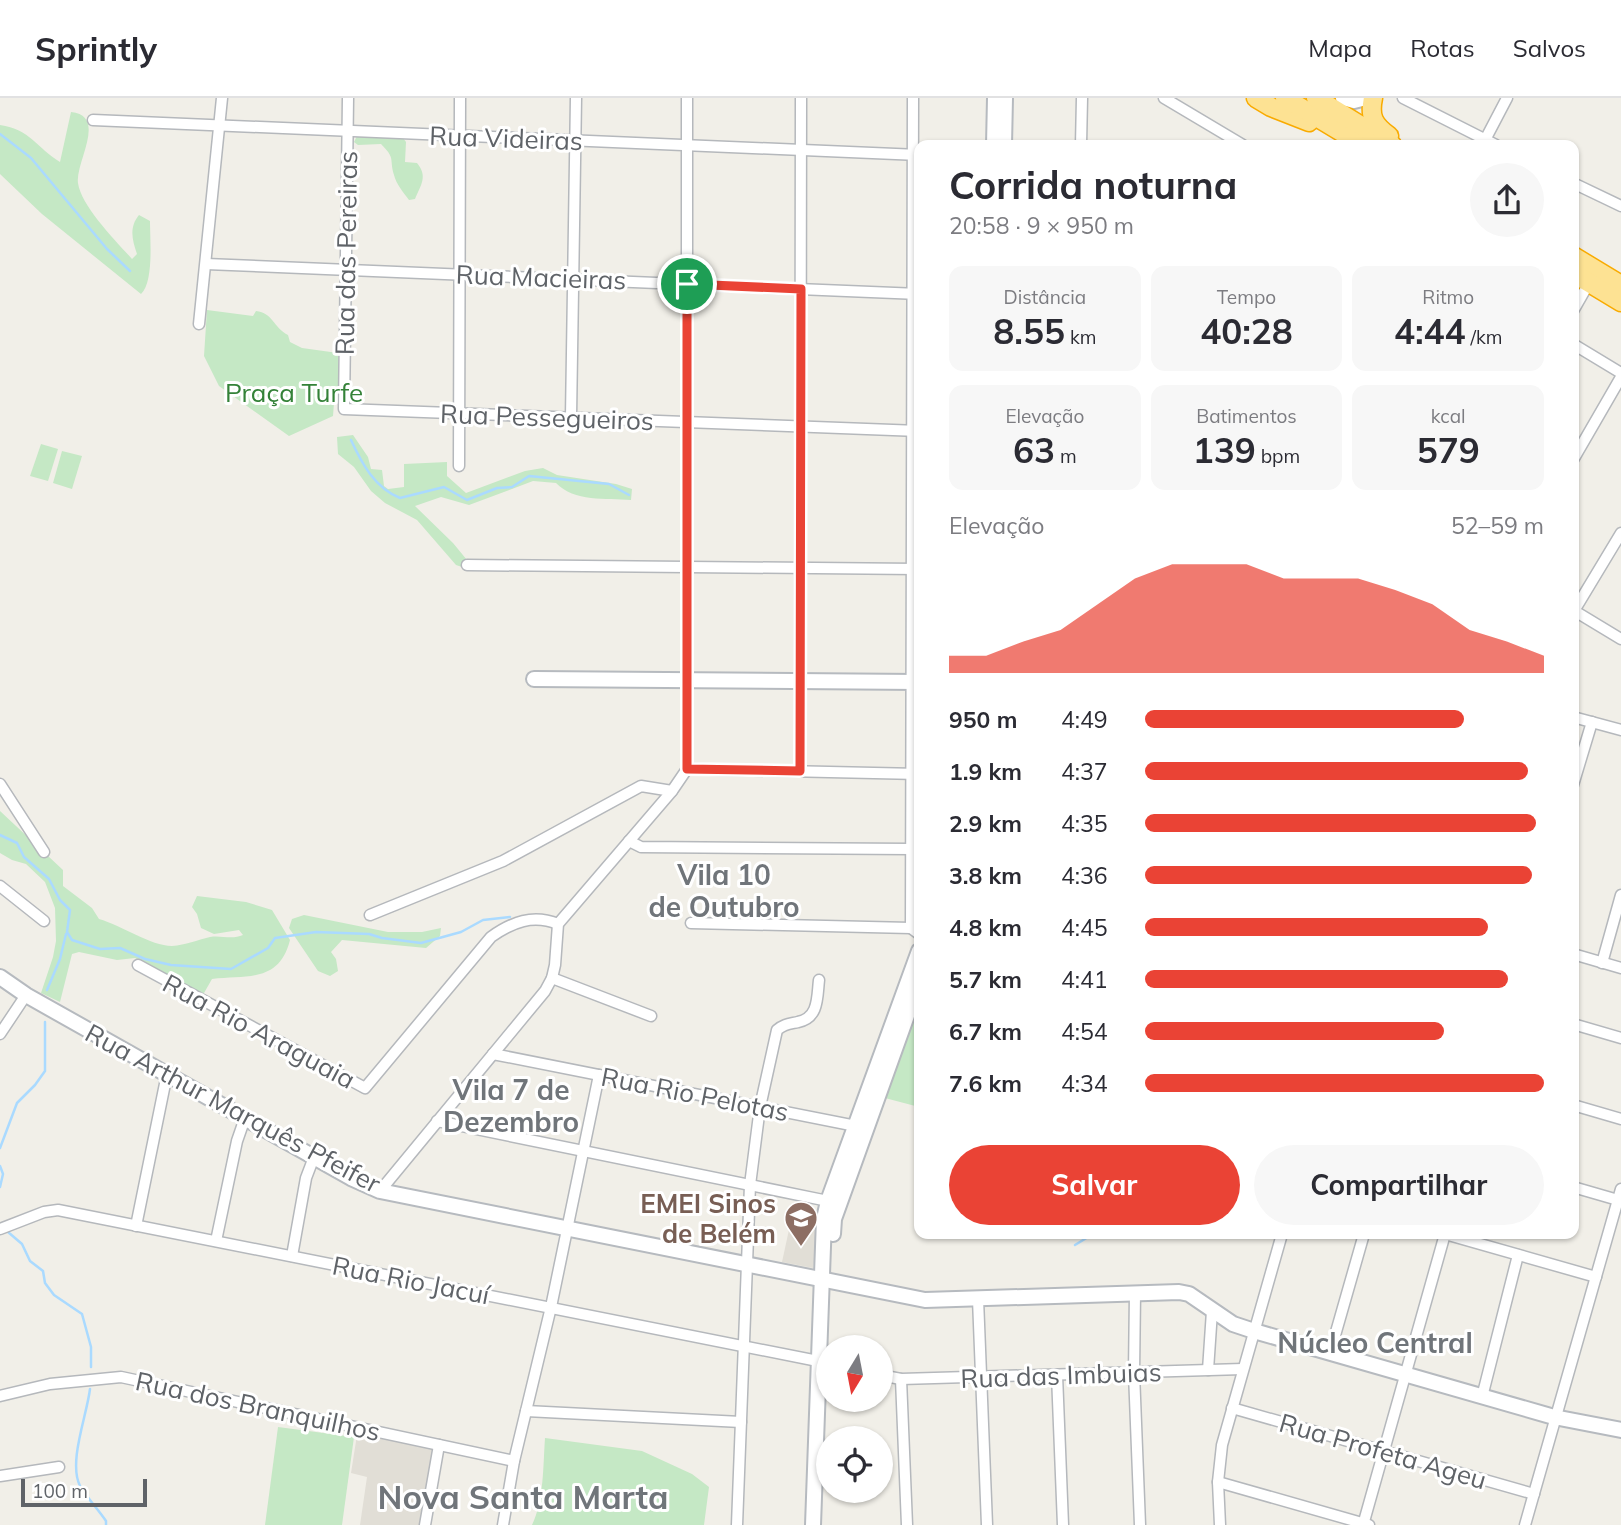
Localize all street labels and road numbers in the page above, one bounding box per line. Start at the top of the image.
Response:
street label: Rua Videiras [429,119,583,157]
street label: Rua das Pereiras [328,151,364,355]
street label: Rua Macieiras [455,258,627,296]
street label: Rua Pessegueiros [440,397,654,437]
street label: Rua Rio Araguaia [157,966,361,1096]
street label: Rua Arthur Marquês Pfeifer [80,1016,387,1200]
street label: Rua Rio Pelotas [599,1060,791,1128]
street label: Rua Rio Jacuí [330,1249,494,1312]
street label: Rua das Imbuias [960,1355,1162,1395]
street label: Rua dos Branquilhos [133,1364,383,1448]
street label: Rua Profeta Ageu [1276,1406,1490,1496]

